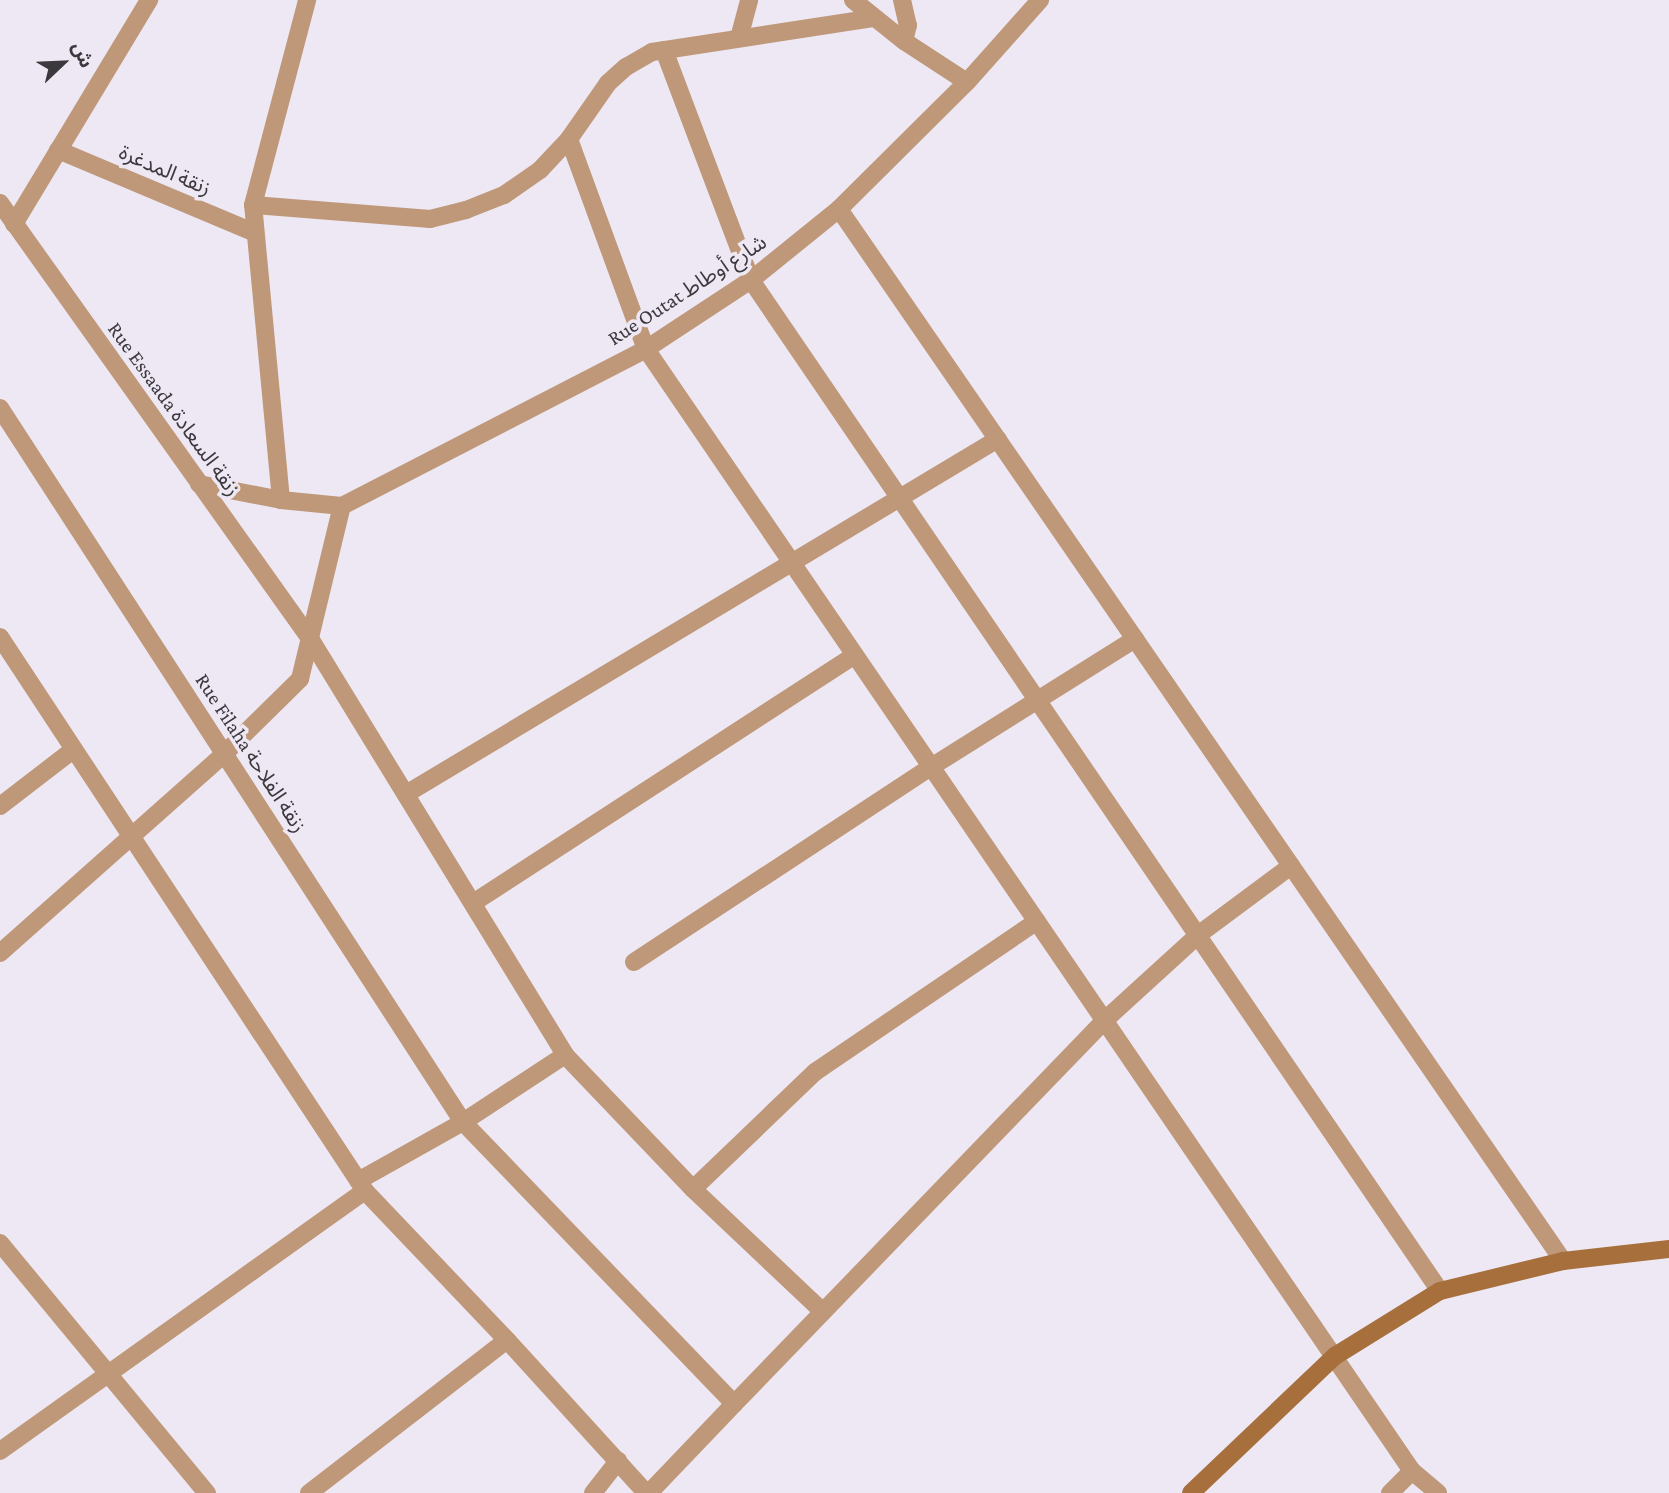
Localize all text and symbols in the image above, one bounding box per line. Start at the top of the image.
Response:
north arrow [28,28,98,98]
text: ش [68,39,98,71]
street label: زنقة المدغرة [115,139,215,201]
street label: Rue Outat شارع أوطاط [603,229,771,351]
street label: Rue Essaada زنقة السعادة [102,317,246,501]
street label: Rue Filaha زنقة الفلاحة [190,669,312,837]

